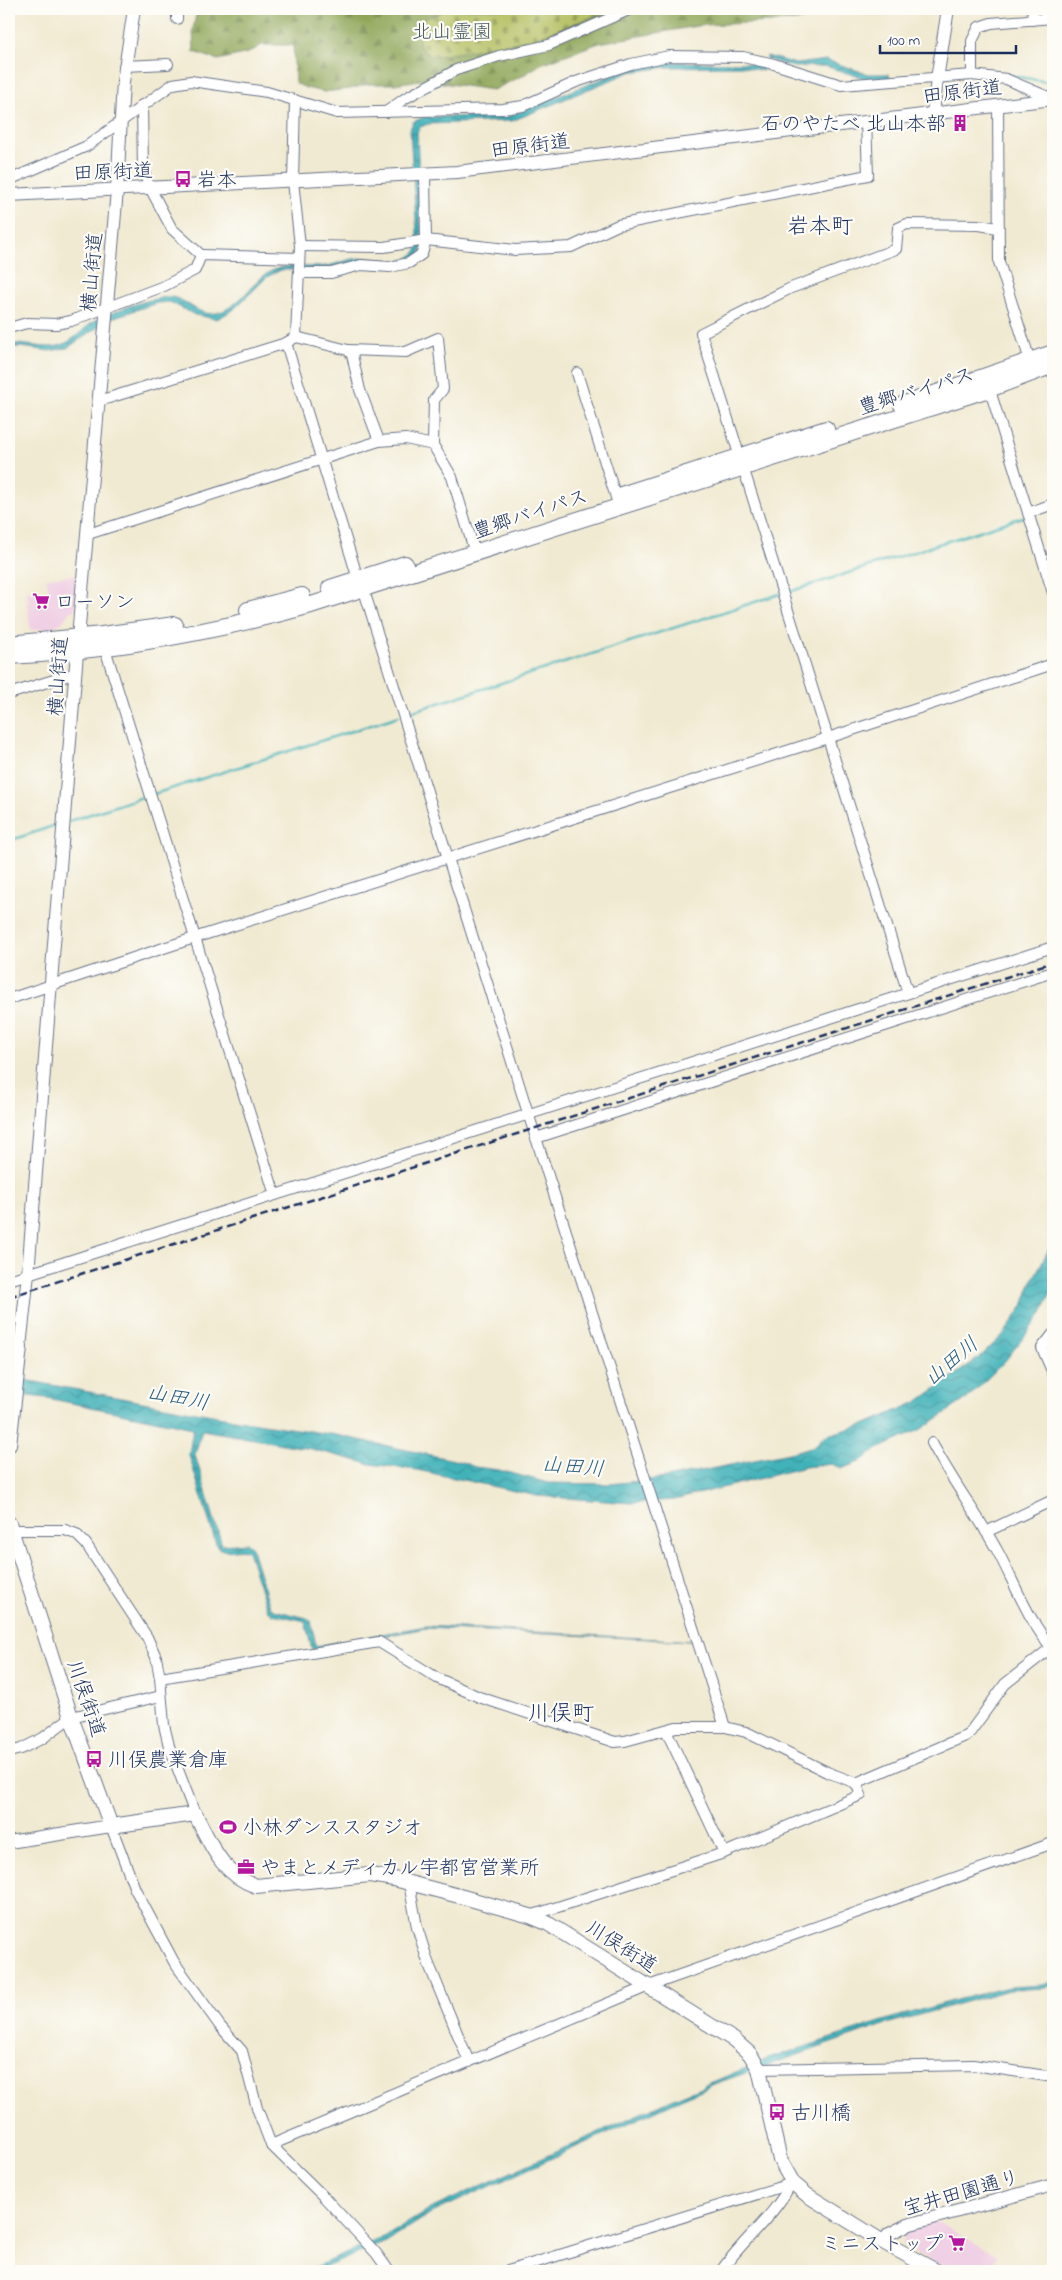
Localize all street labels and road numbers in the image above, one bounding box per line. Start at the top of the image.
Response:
street label: 田原街道 [921,74,1004,113]
street label: 田原街道 [489,128,572,167]
street label: 田原街道 [73,158,154,189]
street label: 横山街道 [76,231,111,313]
street label: 豊郷バイパス [855,361,978,424]
street label: 豊郷バイパス [469,483,592,548]
street label: 横山街道 [42,635,77,717]
street label: 川俣街道 [58,1656,111,1741]
street label: 川俣街道 [579,1915,662,1982]
street label: 宝井田園通り [900,2164,1023,2225]

